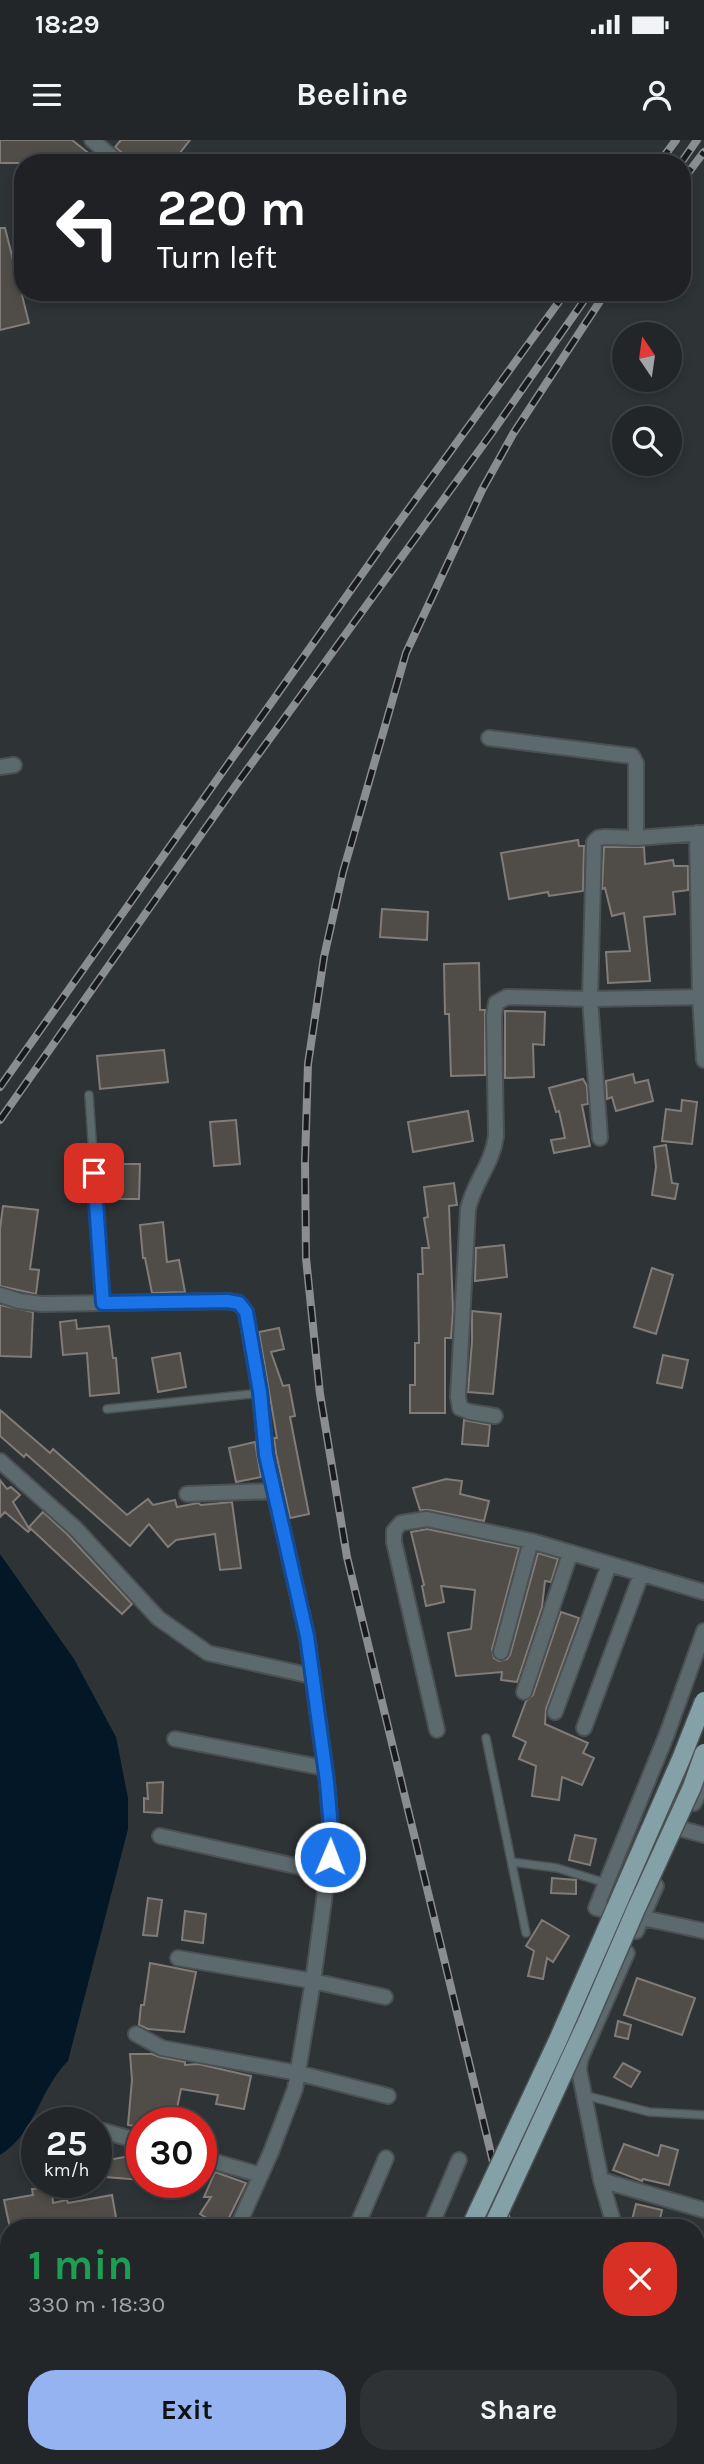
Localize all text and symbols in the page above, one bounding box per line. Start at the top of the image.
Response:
text: 18:29 [35,9,100,40]
icon: menu [28,76,66,114]
text: Beeline [296,76,408,113]
icon: person [638,76,676,114]
text: 220 m [157,180,306,237]
icon: left [42,182,133,273]
text: Turn left [157,239,277,276]
north arrow [612,322,682,392]
map controls [612,322,682,476]
button: search [612,406,682,476]
pin [64,1143,124,1203]
icon: arrive [75,1154,113,1192]
position arrow [293,1820,367,1894]
speed limit sign: 30 [126,2107,217,2198]
text: 25 [46,2123,87,2164]
text: km/h [44,2159,89,2181]
text: 1 min [28,2240,133,2290]
button: close [603,2242,677,2316]
text: 330 m · 18:30 [28,2291,165,2318]
button: Exit [28,2370,346,2450]
button: Share [360,2370,677,2450]

